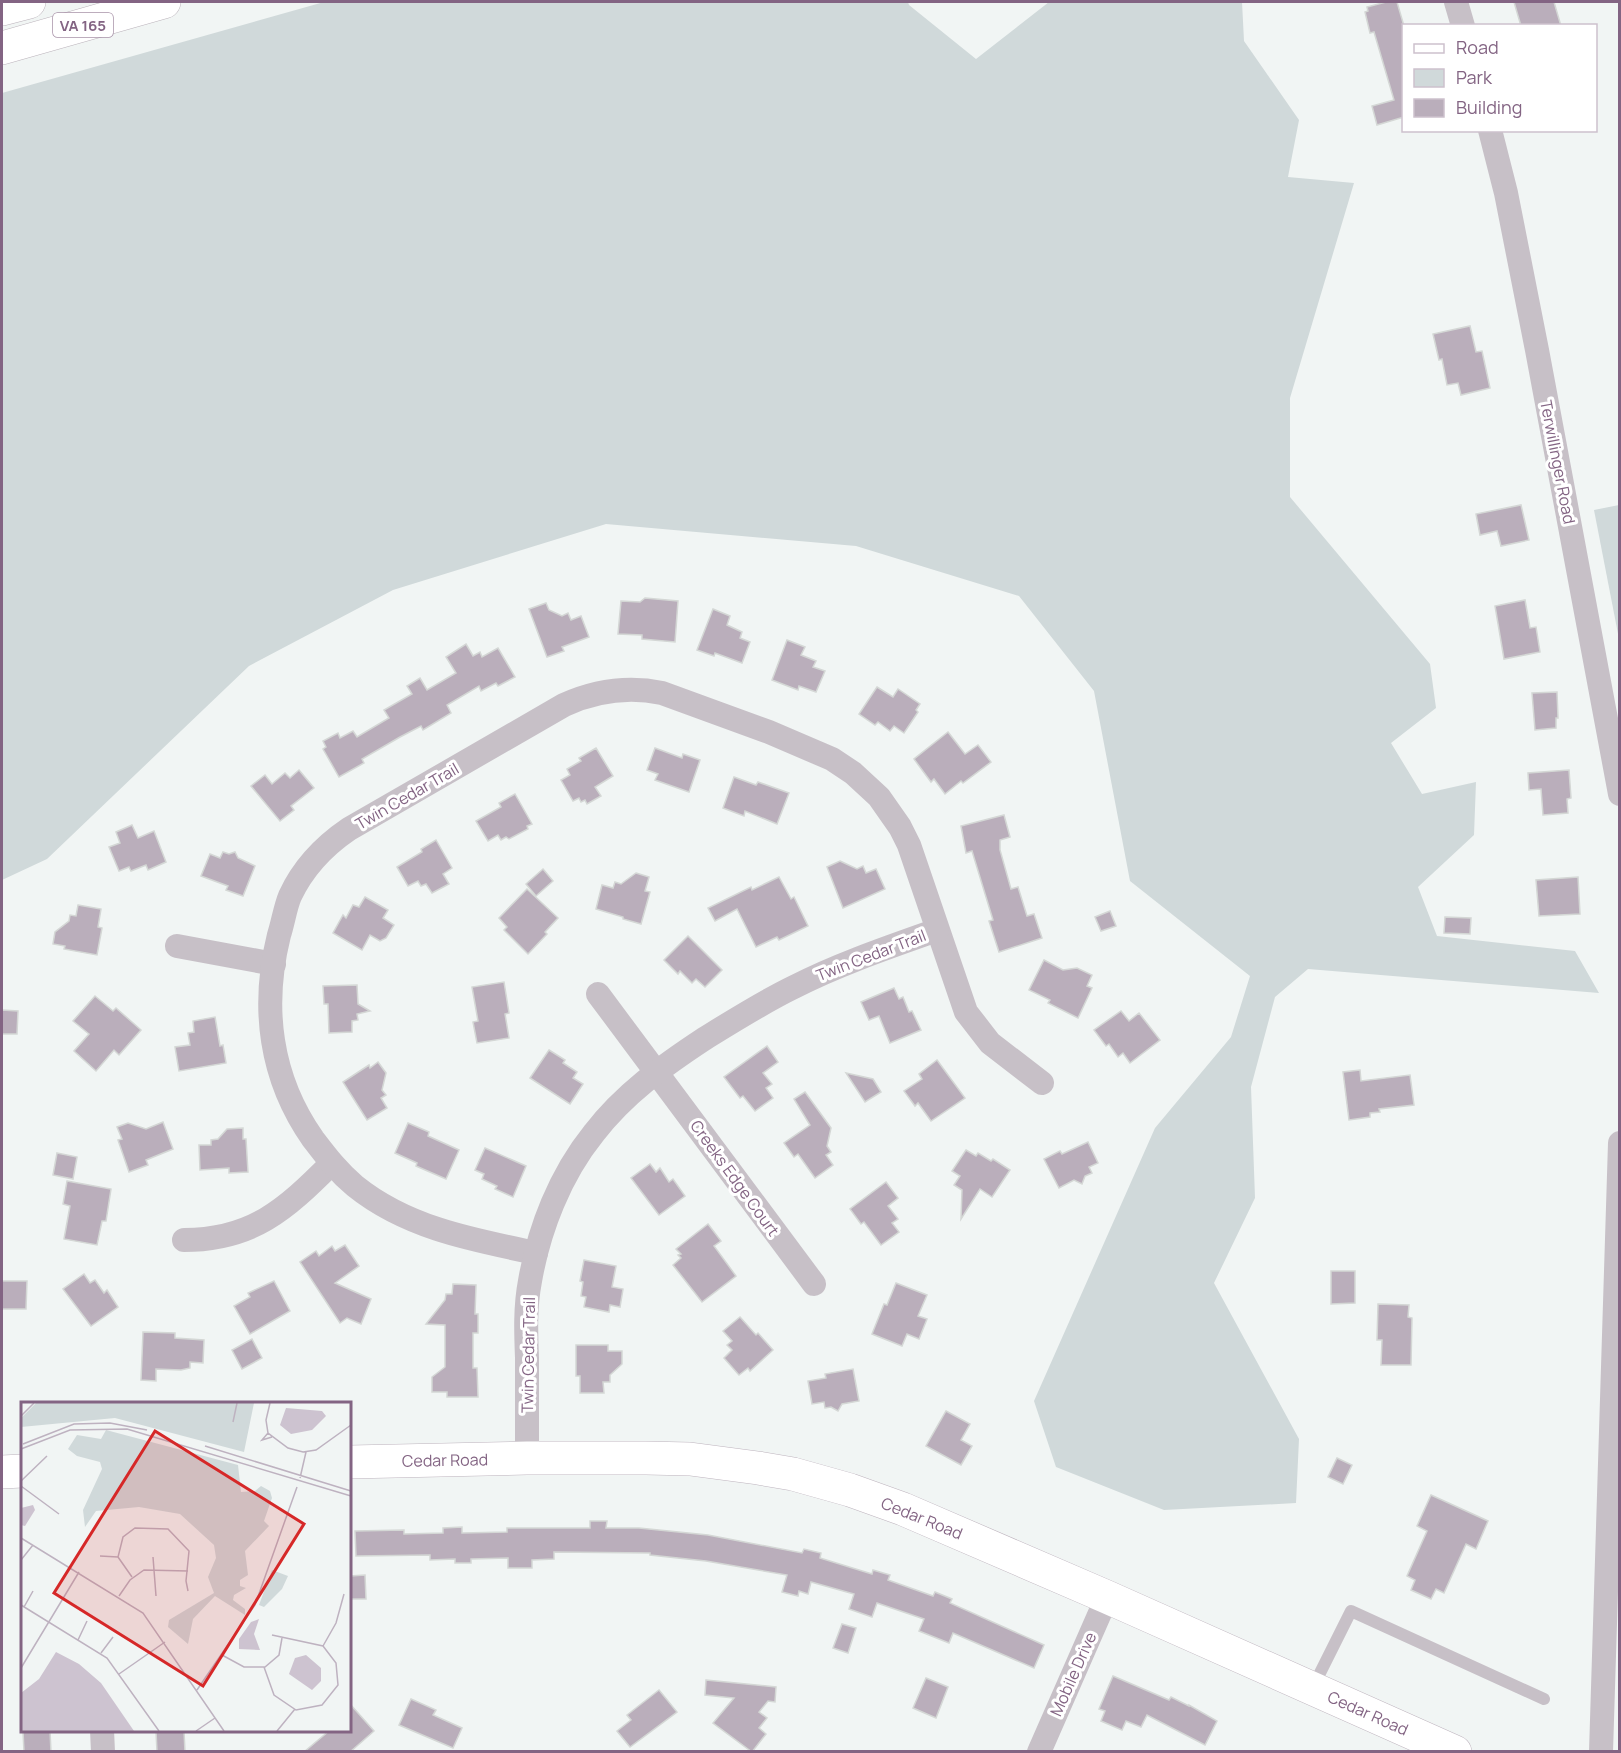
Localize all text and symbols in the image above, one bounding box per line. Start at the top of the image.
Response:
road number: VA 165 [53,13,113,37]
legend [1402,24,1597,132]
text: Road [1456,35,1499,59]
text: Park [1456,65,1493,89]
text: Building [1456,95,1522,119]
street label: Terwillinger Road [1535,398,1581,526]
street label: Twin Cedar Trail [351,757,463,835]
street label: Twin Cedar Trail [813,924,929,986]
street label: Creeks Edge Court [685,1116,785,1240]
street label: Twin Cedar Trail [516,1297,540,1413]
inset map [21,1402,351,1732]
street label: Cedar Road [402,1448,488,1472]
street label: Cedar Road [878,1492,966,1544]
street label: Mobile Drive [1045,1628,1101,1720]
street label: Cedar Road [1324,1685,1412,1741]

